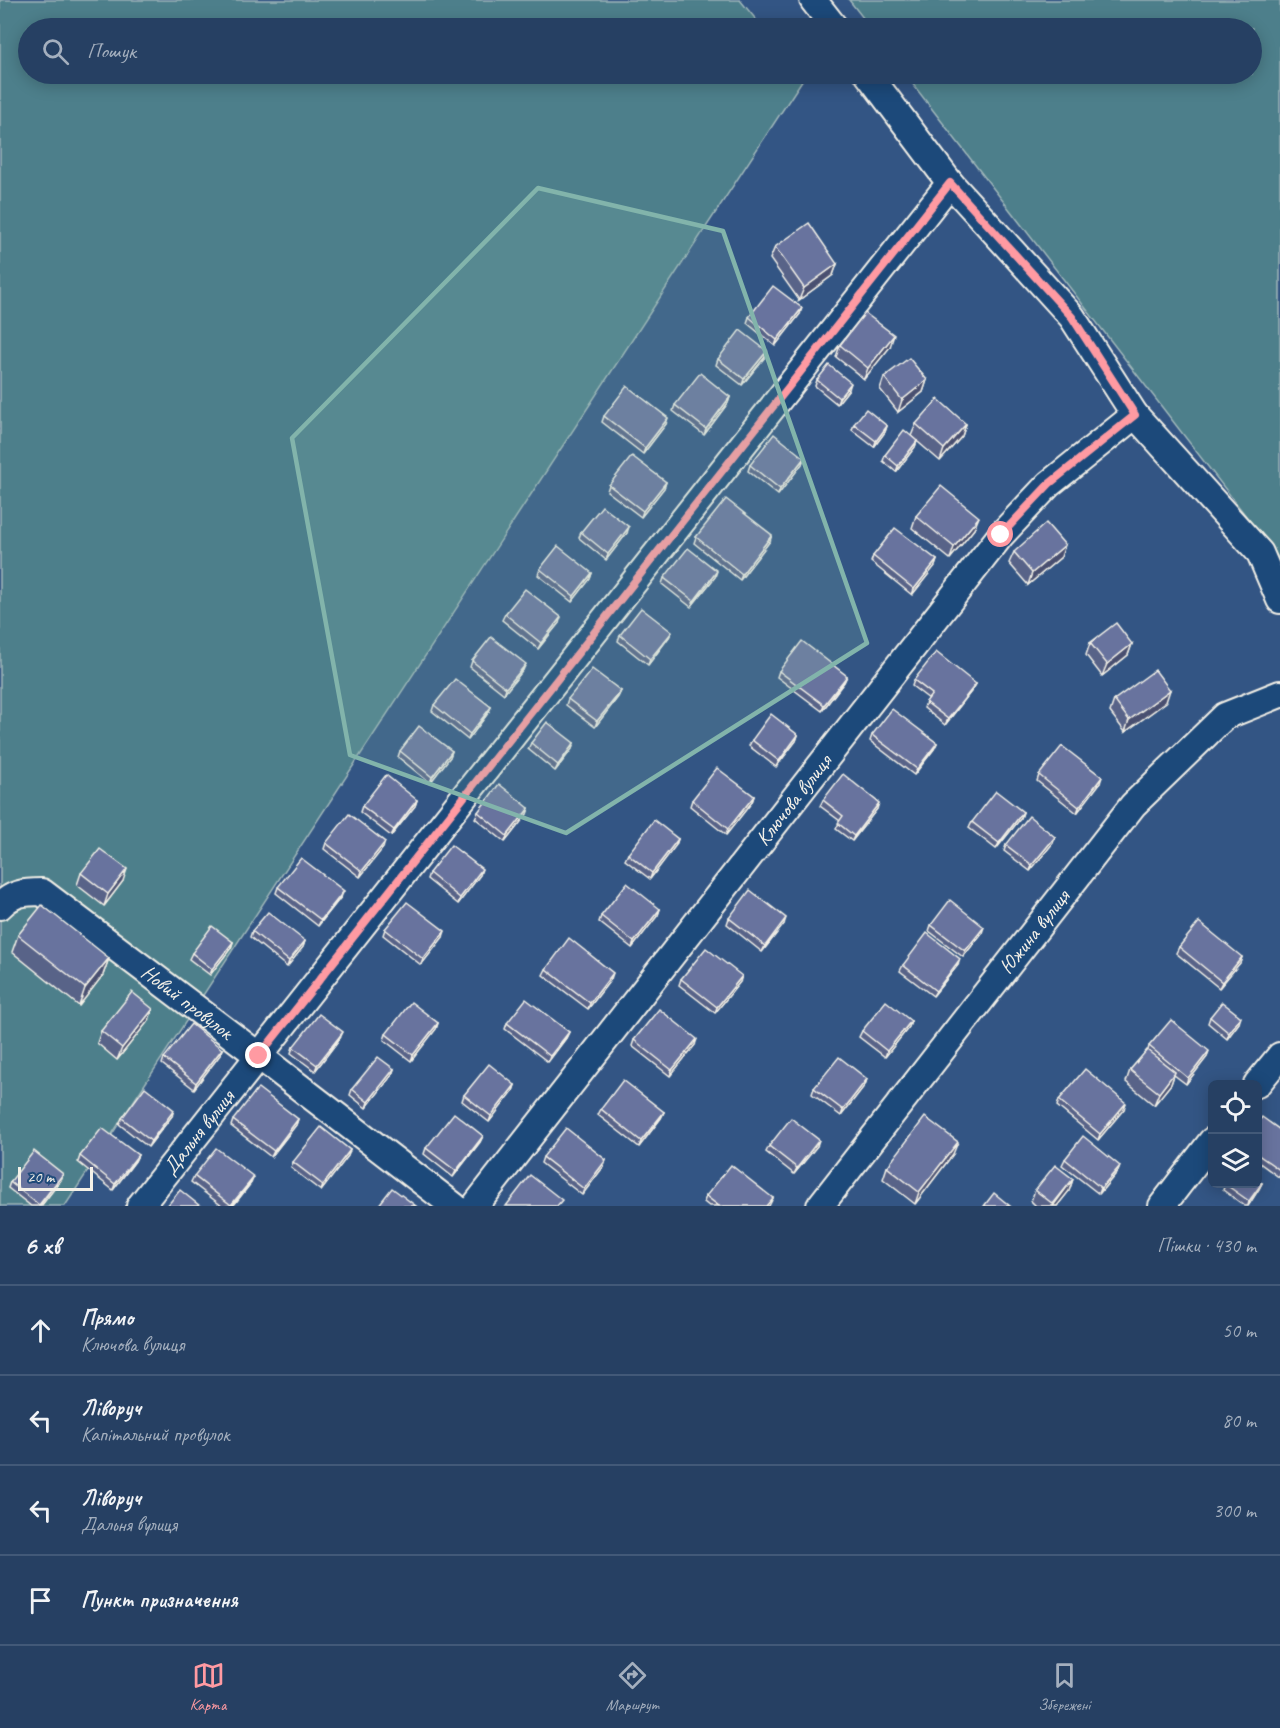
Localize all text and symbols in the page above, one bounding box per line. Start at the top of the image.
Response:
search box [18,18,1262,84]
icon: search [39,35,72,68]
text: Пошук [87,37,136,65]
route start [987,521,1013,547]
street label: Ключова вулиця [750,748,838,851]
street label: Южина вулиця [993,883,1076,979]
street label: Новий провулок [136,959,240,1046]
route end [245,1042,271,1068]
map controls [1208,1080,1262,1188]
button: locate [1208,1080,1262,1134]
street label: Дальня вулиця [157,1084,241,1180]
button: layers [1208,1134,1262,1188]
scale bar [18,1164,93,1192]
text: 20 m [27,1167,54,1187]
text: 6 хв [24,1229,60,1262]
text: Пішки · 430 m [1157,1233,1256,1258]
text: Прямо [81,1304,133,1332]
icon: ahead [24,1314,57,1347]
text: 50 m [1222,1318,1256,1343]
text: Ключова вулиця [81,1332,184,1357]
text: Ліворуч [81,1394,141,1422]
icon: left [24,1404,57,1437]
text: 80 m [1222,1408,1256,1433]
text: Капітальний провулок [81,1422,230,1447]
text: Ліворуч [81,1484,141,1512]
icon: left [24,1494,57,1527]
text: 300 m [1213,1498,1256,1523]
text: Дальня вулиця [81,1512,177,1537]
icon: arrive [24,1584,57,1617]
text: Пункт призначення [81,1586,238,1614]
tab: Карта [190,1659,226,1715]
tab: Маршрут [606,1659,659,1715]
tab: Збережені [1038,1659,1090,1715]

